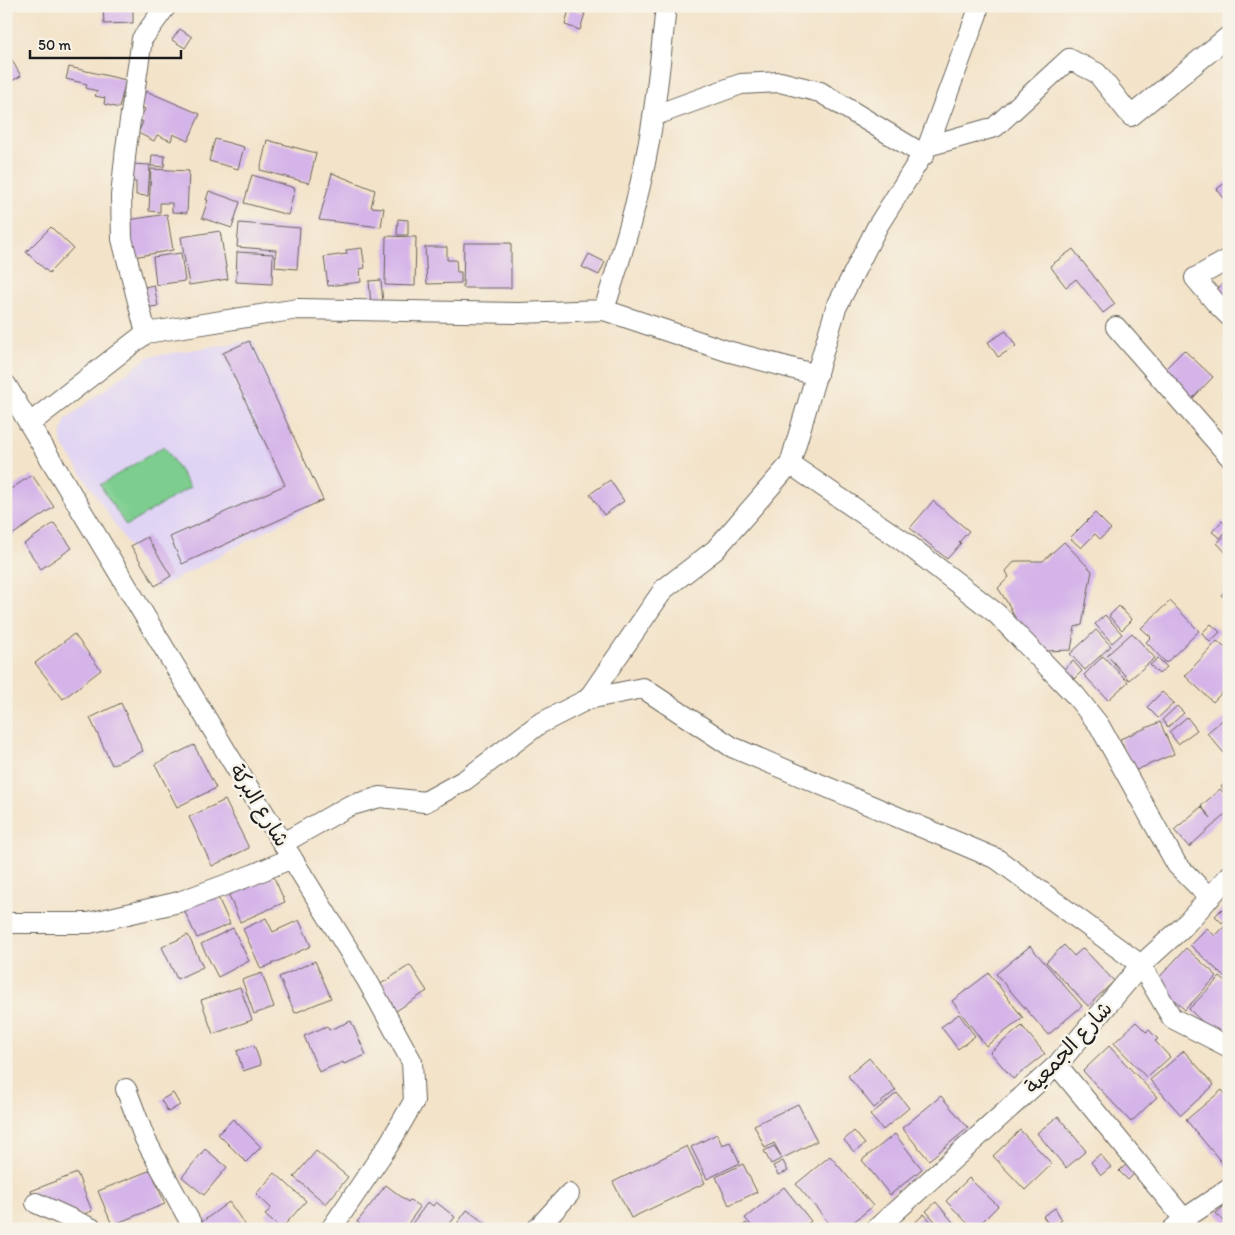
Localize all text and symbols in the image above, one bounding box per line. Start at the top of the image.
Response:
scale bar [30,28,181,60]
text: 50 m [38,36,71,54]
street label: شارع البركة [222,759,295,852]
street label: شارع الجمعية [1019,996,1119,1100]

